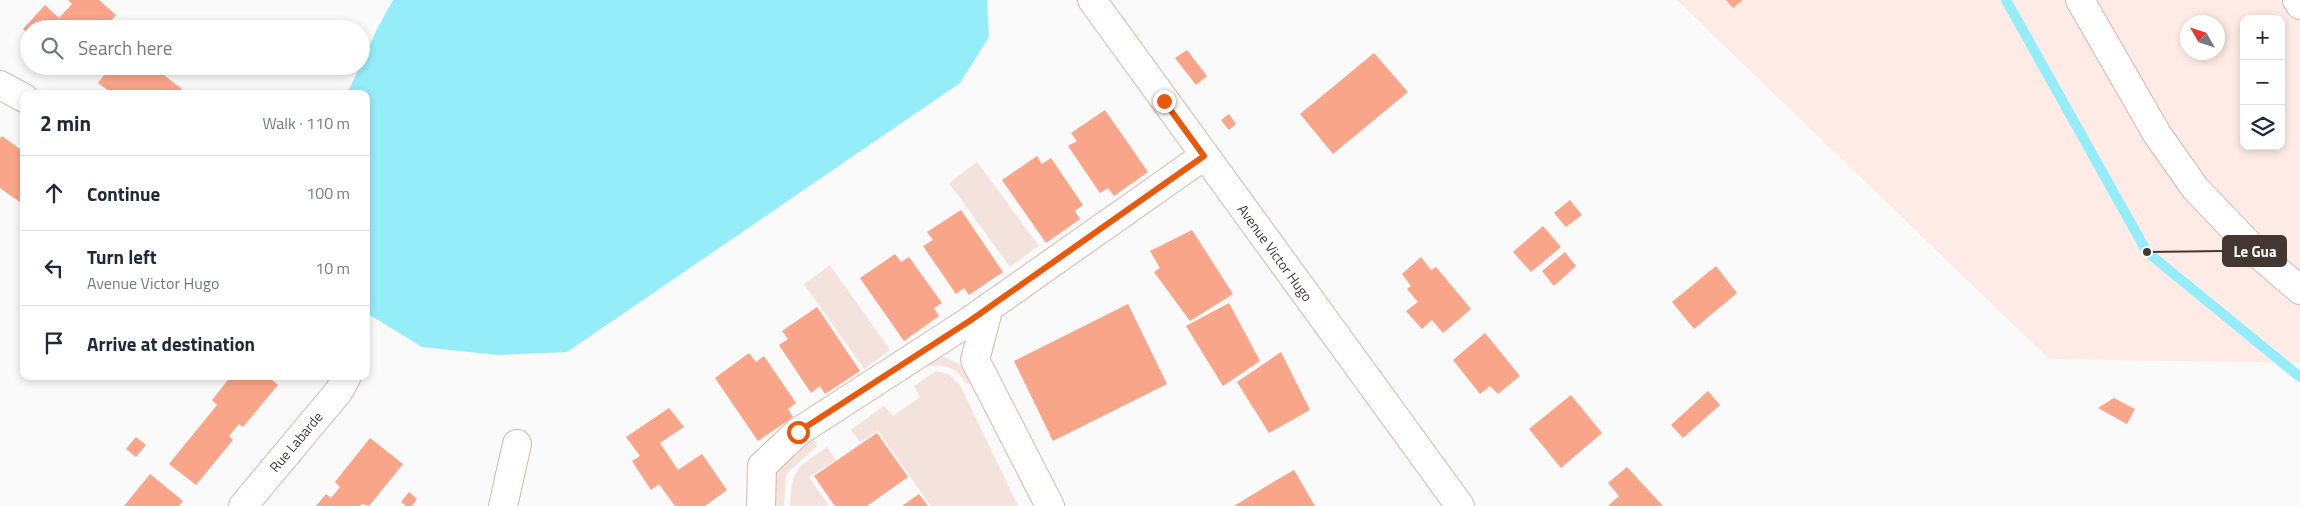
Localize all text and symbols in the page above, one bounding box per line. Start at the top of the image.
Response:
north arrow [2180,15,2225,60]
map controls [2240,15,2285,150]
button: + [2240,15,2285,60]
search box [20,20,370,75]
text: Search here [78,33,172,62]
icon: search [38,34,66,62]
button: − [2240,60,2285,105]
route end [1153,90,1176,113]
button: layers [2240,105,2285,150]
text: 2 min [40,107,91,139]
text: Walk · 110 m [262,111,350,135]
icon: ahead [40,179,68,207]
text: Continue [87,179,160,208]
text: 100 m [306,181,350,205]
street label: Avenue Victor Hugo [1233,200,1318,306]
callout: Le Gua [2223,236,2286,266]
text: Le Gua [2233,240,2277,263]
text: Turn left [87,242,157,271]
icon: left [40,254,68,282]
text: 10 m [315,256,350,280]
text: Avenue Victor Hugo [87,271,219,295]
icon: arrive [40,329,68,357]
text: Arrive at destination [87,329,255,358]
street label: Rue Labarde [264,407,327,477]
route start [787,421,810,444]

